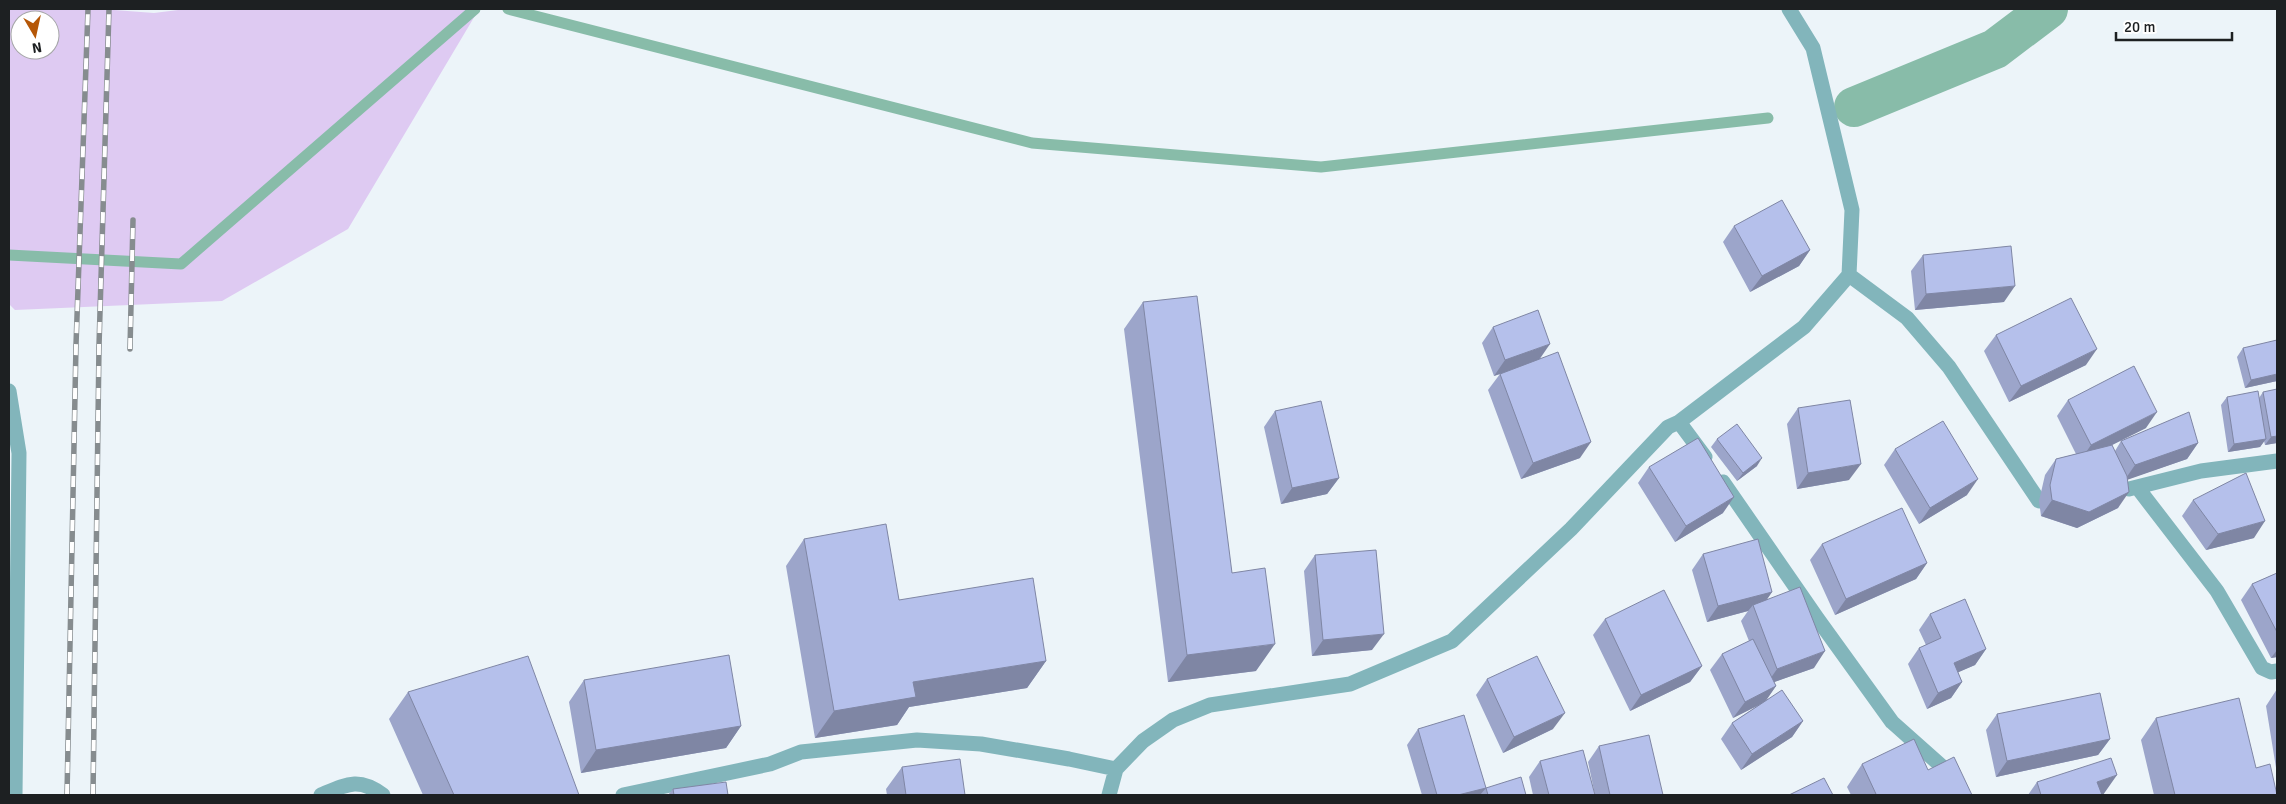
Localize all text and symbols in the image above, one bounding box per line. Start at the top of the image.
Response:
north arrow [10,10,60,60]
scale bar [2116,10,2232,42]
text: 20 m [2124,18,2155,36]
text: N [31,38,43,57]

